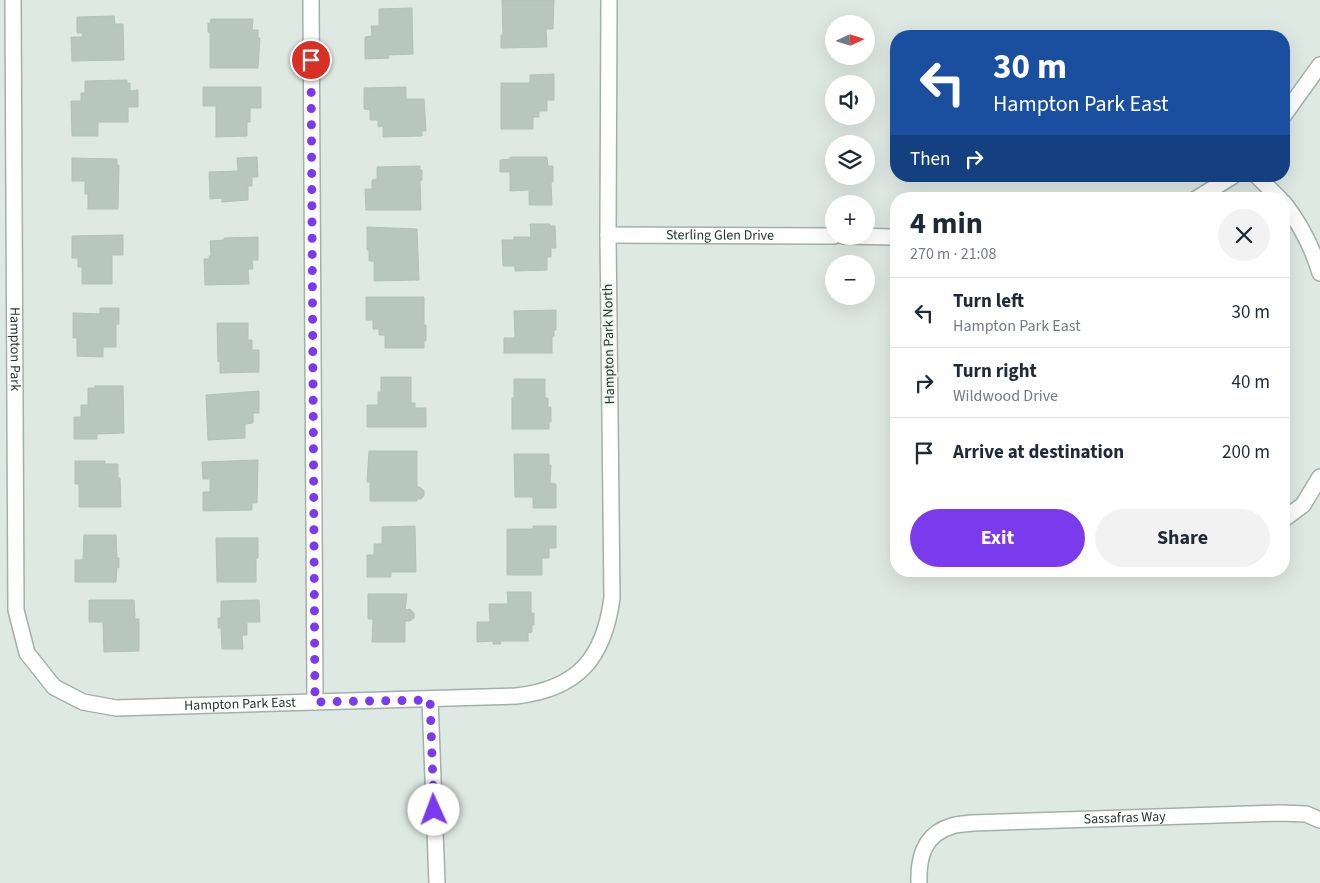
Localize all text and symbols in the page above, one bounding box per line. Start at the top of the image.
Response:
north arrow [825,15,875,65]
map controls [825,15,875,305]
pin [290,39,332,81]
text: 30 m [993,42,1067,92]
icon: arrive [297,46,325,74]
icon: left [910,50,975,115]
button: sound [825,75,875,125]
text: Hampton Park East [993,88,1168,120]
button: layers [825,135,875,185]
icon: right [960,145,988,173]
text: Then [910,146,950,173]
button: + [825,195,875,245]
text: 4 min [910,202,983,245]
button: close [1218,209,1270,261]
street label: Sterling Glen Drive [666,225,774,246]
text: 270 m · 21:08 [910,243,997,265]
button: − [825,255,875,305]
street label: Hampton Park North [598,283,620,405]
text: Turn left [953,288,1024,315]
icon: left [910,299,938,327]
text: 30 m [1232,299,1270,326]
street label: Hampton Park [5,307,25,391]
text: Hampton Park East [953,315,1081,337]
text: Turn right [953,358,1037,385]
icon: right [910,369,938,397]
text: 40 m [1232,369,1270,396]
text: Wildwood Drive [953,385,1058,407]
icon: arrive [910,439,938,467]
text: Arrive at destination [953,439,1124,466]
text: 200 m [1222,439,1270,466]
button: Exit [910,509,1085,567]
button: Share [1095,509,1270,567]
street label: Hampton Park East [184,693,296,716]
position arrow [407,783,459,835]
street label: Sassafras Way [1083,807,1166,829]

